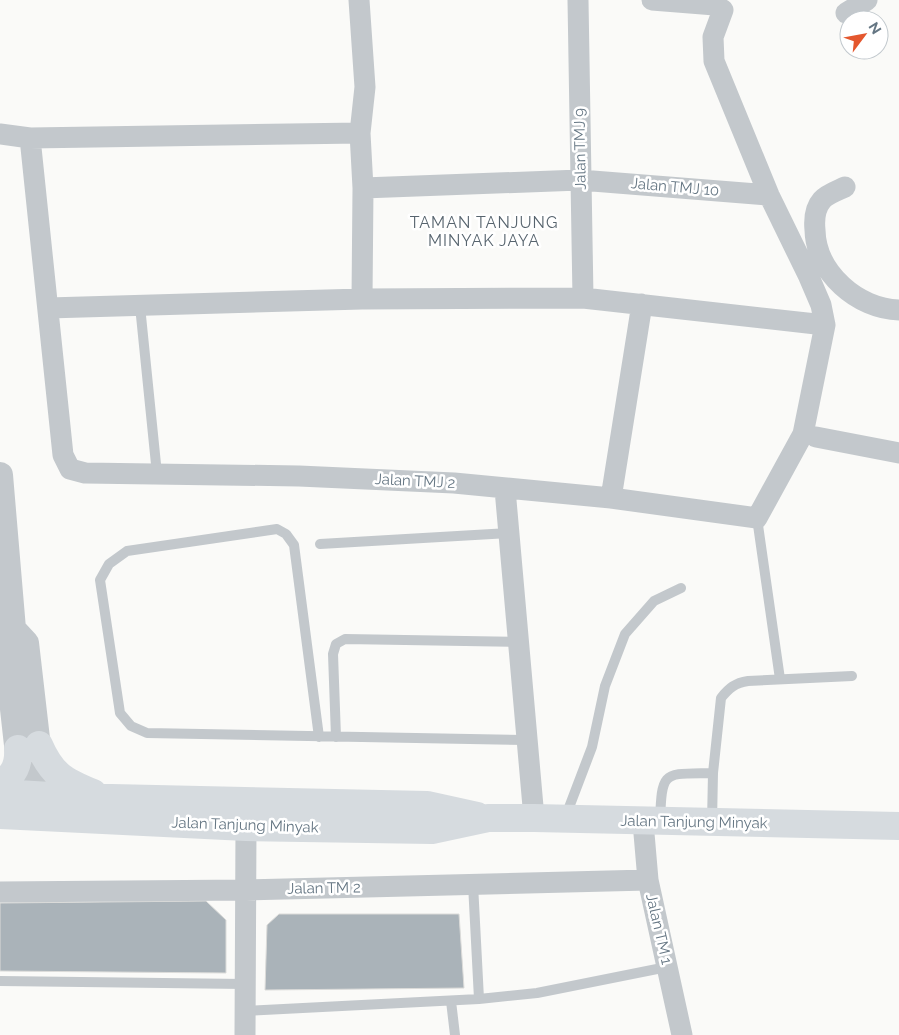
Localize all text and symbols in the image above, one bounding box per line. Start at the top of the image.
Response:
north arrow [839,10,889,60]
text: N [865,19,885,37]
street label: Jalan TMJ 9 [570,108,590,190]
street label: Jalan TMJ 10 [630,174,720,200]
district label: TAMAN TANJUNG MINYAK JAYA [410,213,558,250]
street label: Jalan TMJ 2 [374,470,456,492]
street label: Jalan Tanjung Minyak [620,812,768,832]
street label: Jalan Tanjung Minyak [171,813,319,837]
street label: Jalan TM 2 [287,878,361,898]
street label: Jalan TM 1 [642,892,676,967]

